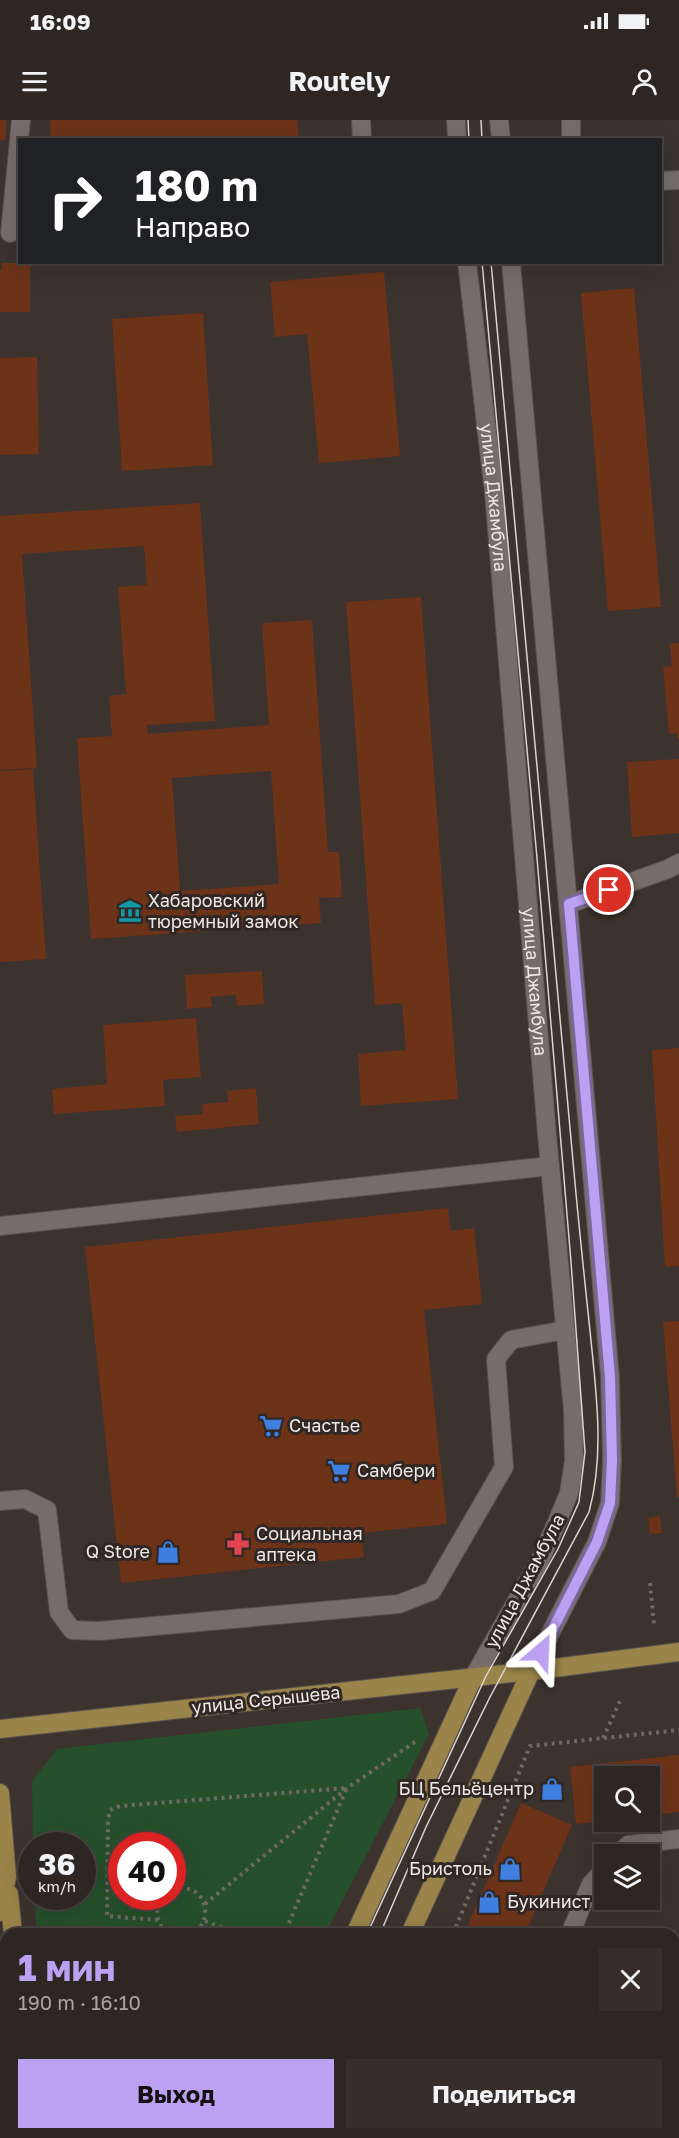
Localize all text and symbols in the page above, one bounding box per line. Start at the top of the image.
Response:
text: 16:09 [30,8,91,35]
icon: menu [18,65,51,98]
text: Routely [288,65,391,97]
icon: person [628,65,661,98]
text: 180 m [135,160,258,210]
icon: right [36,162,114,240]
text: Направо [135,211,250,243]
street label: улица Джамбула [476,422,512,572]
pin [583,864,634,915]
icon: arrive [592,873,625,906]
place label: Хабаровский тюремный замок [148,889,299,932]
museum icon: Хабаровский тюремный замок [117,898,143,924]
street label: улица Джамбула [518,907,552,1057]
supermarket icon: Счастье [258,1413,284,1439]
place label: Счастье [289,1414,360,1436]
supermarket icon: Самбери [326,1458,352,1484]
place label: Самбери [357,1459,436,1481]
street label: улица Джамбула [480,1510,569,1651]
place label: Социальная аптека [256,1522,363,1565]
pharmacy icon: Социальная аптека [225,1531,251,1557]
shop icon: Q Store [155,1539,181,1565]
place label: Q Store [86,1540,150,1562]
position arrow [509,1620,573,1684]
street label: улица Серышева [190,1680,341,1718]
map controls [594,1766,660,1910]
button: search [594,1766,660,1832]
shop icon: БЦ Бельёцентр [539,1776,565,1802]
place label: БЦ Бельёцентр [398,1777,534,1799]
speed limit sign: 40 [108,1832,186,1910]
button: layers [594,1844,660,1910]
text: 36 [38,1846,76,1882]
shop icon: Бристоль [497,1856,523,1882]
place label: Бристоль [409,1857,492,1879]
text: km/h [38,1877,76,1895]
shop icon: Букинист [476,1889,502,1915]
place label: Букинист [507,1890,591,1912]
text: 1 мин [18,1946,115,1989]
button: close [599,1948,662,2011]
text: 190 m · 16:10 [18,1990,141,2014]
button: Выход [18,2059,334,2128]
button: Поделиться [346,2059,662,2128]

